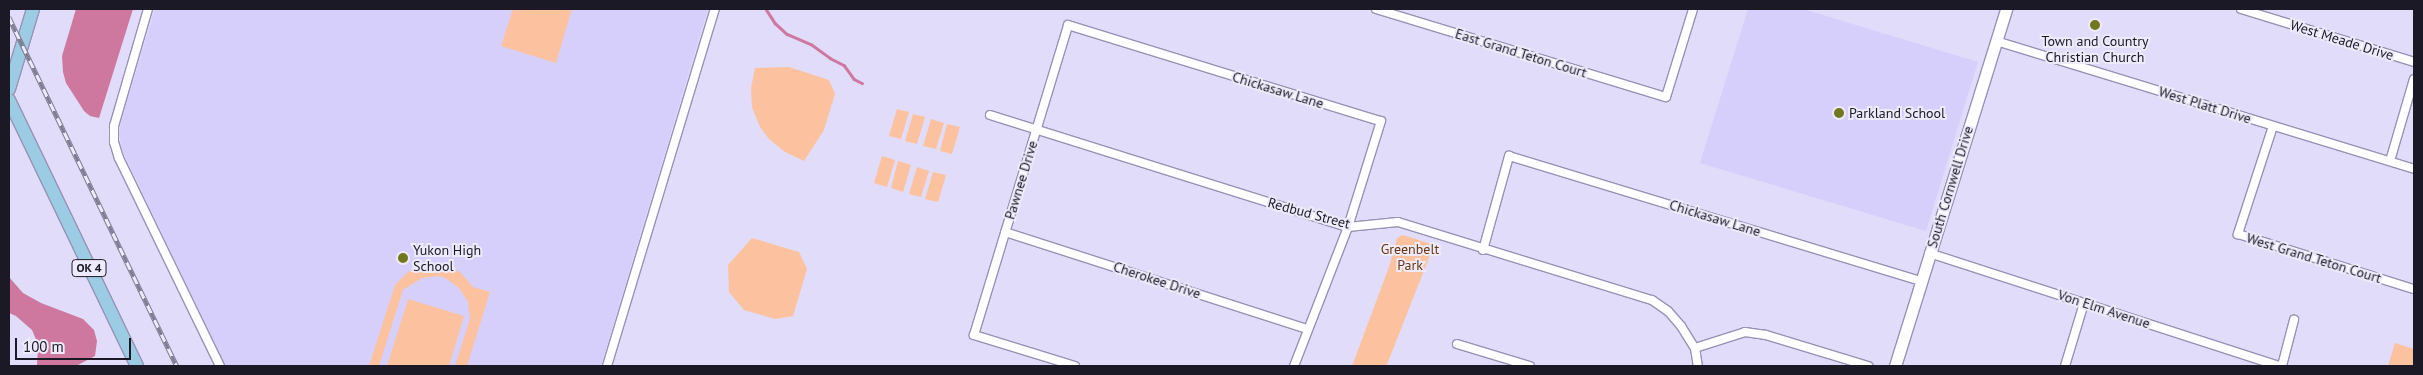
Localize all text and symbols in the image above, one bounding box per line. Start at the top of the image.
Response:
street label: West Meade Drive [2288,16,2396,64]
marker: Town and Country Christian Church [2089,19,2101,31]
street label: East Grand Teton Court [1453,25,1589,81]
place label: Town and Country Christian Church [2041,33,2149,65]
street label: Chickasaw Lane [1230,68,1326,112]
street label: West Platt Drive [2157,83,2253,127]
place label: Parkland School [1849,105,1945,121]
marker: Parkland School [1833,107,1845,119]
street label: South Cornwell Drive [1923,124,1977,250]
street label: Pawnee Drive [1001,139,1041,221]
street label: Redbud Street [1266,194,1352,232]
street label: Chickasaw Lane [1667,196,1763,240]
street label: West Grand Teton Court [2244,229,2384,287]
park label: Greenbelt Park [1381,241,1439,274]
place label: Yukon High School [413,242,481,274]
marker: Yukon High School [397,252,409,264]
road number: OK 4 [70,258,108,278]
street label: Cherokee Drive [1111,258,1203,302]
street label: Von Elm Avenue [2056,286,2152,332]
scale bar [18,328,134,360]
text: 100 m [23,337,64,356]

